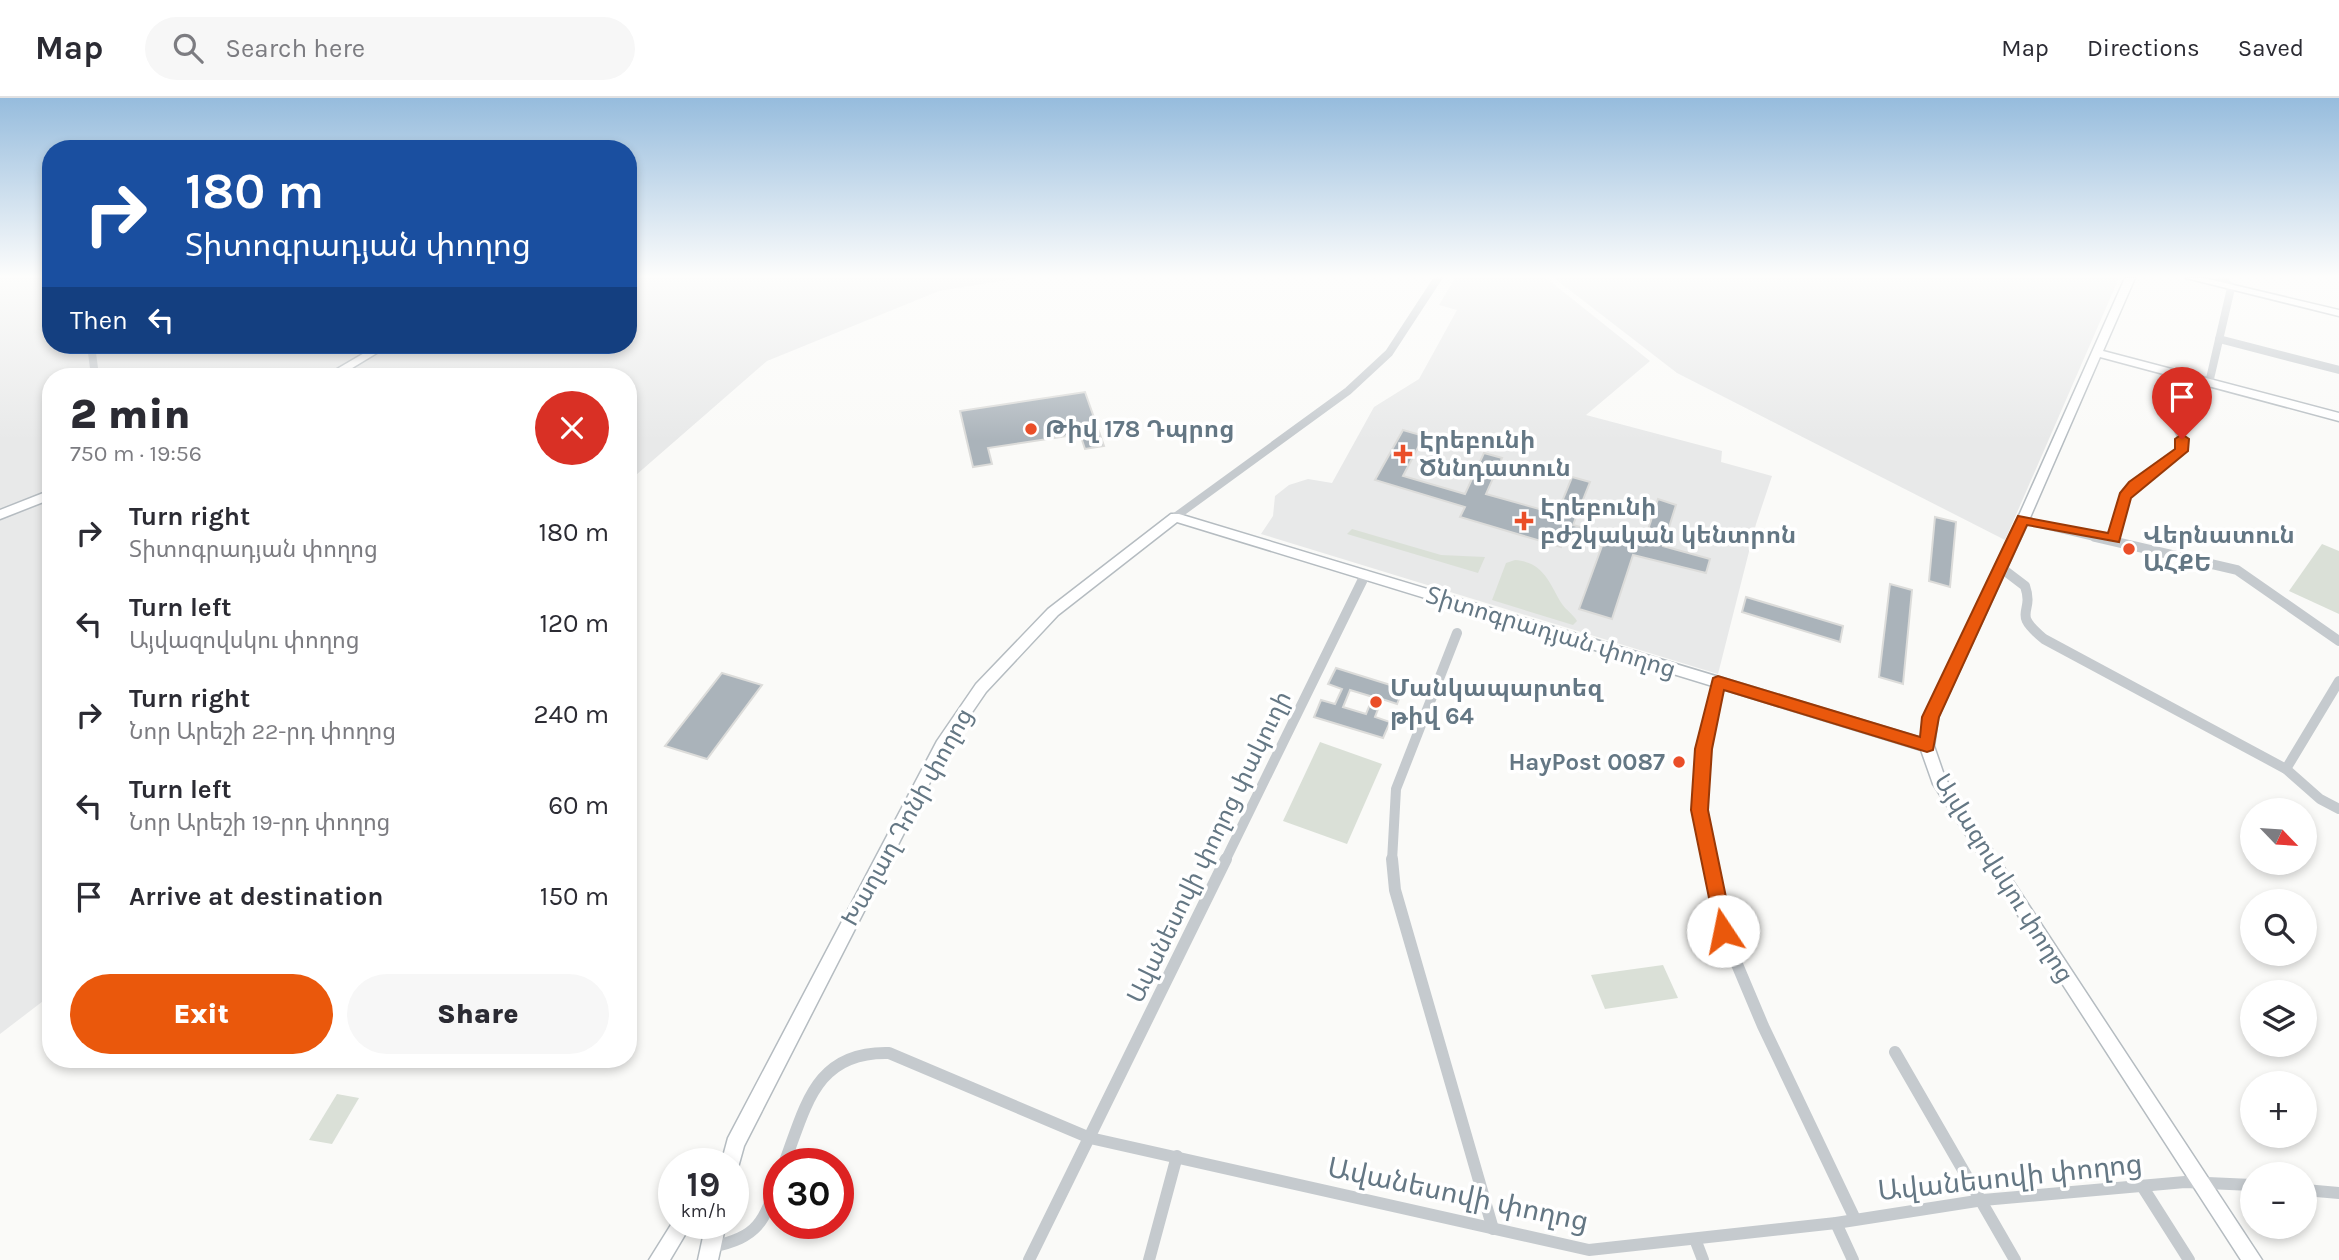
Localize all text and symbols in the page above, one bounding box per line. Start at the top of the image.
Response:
search box [145,17,635,80]
text: Map [35,29,103,67]
icon: search [169,29,207,67]
text: Search here [225,33,365,64]
text: Map [2001,34,2049,62]
text: Directions [2087,34,2200,62]
text: Saved [2238,34,2304,62]
text: 180 m [185,163,324,220]
icon: right [70,168,161,259]
text: Տիտոգրադյան փողոց [185,227,531,264]
icon: left [142,301,180,339]
text: Then [70,305,128,336]
pin [2152,367,2212,439]
icon: arrive [2163,378,2201,416]
text: 2 min [70,389,190,439]
button: close [535,391,609,465]
place label: Թիվ 178 Դպրոց [1045,415,1234,443]
marker: Թիվ 178 Դպրոց [1023,421,1039,437]
place label: Էրեբունի Ծննդատուն [1419,426,1571,482]
text: 750 m · 19:56 [70,440,202,467]
marker: Էրեբունի Ծննդատուն [1393,444,1413,464]
place label: Էրեբունի բժշկական կենտրոն [1540,493,1796,549]
text: Turn right [129,501,250,532]
marker: Էրեբունի բժշկական կենտրոն [1514,511,1534,531]
icon: right [70,514,108,552]
text: 180 m [539,517,609,548]
place label: Վերնատուն ԱՀՔԵ [2143,521,2295,577]
text: Տիտոգրադյան փողոց [129,536,378,563]
marker: Վերնատուն ԱՀՔԵ [2121,541,2137,557]
street label: Տիտոգրադյան փողոց [1423,581,1679,683]
text: Turn left [129,592,231,623]
icon: left [70,605,108,643]
text: 120 m [539,608,609,639]
text: Այվազովսկու փողոց [129,627,359,654]
place label: Մանկապարտեզ թիվ 64 [1390,674,1604,730]
text: Turn right [129,683,250,714]
street label: Ավանեսովի փողոց փակուղի [1121,687,1297,1007]
marker: Մանկապարտեզ թիվ 64 [1368,694,1384,710]
icon: right [70,696,108,734]
text: 240 m [533,699,609,730]
street label: Խաղաղ Դոնի փողոց [835,703,979,931]
text: Նոր Արեշի 22-րդ փողոց [129,718,396,745]
place label: HayPost 0087 [1508,748,1665,776]
marker: HayPost 0087 [1671,754,1687,770]
street label: Այվազովսկու փողոց [1928,769,2080,987]
text: Turn left [129,774,231,805]
icon: left [70,787,108,825]
text: 60 m [548,790,609,821]
north arrow [2240,798,2317,875]
map controls [2240,798,2317,1239]
text: Նոր Արեշի 19-րդ փողոց [129,809,390,836]
icon: arrive [70,878,108,916]
text: Arrive at destination [129,881,383,912]
text: 150 m [540,881,609,912]
button: search [2240,889,2317,966]
position arrow [1686,894,1760,968]
button: Exit [70,974,333,1054]
button: Share [347,974,609,1054]
button: layers [2240,980,2317,1057]
button: + [2240,1071,2317,1148]
street label: Ավանեսովի փողոց [1876,1147,2144,1207]
speed limit sign: 30 [763,1148,854,1239]
street label: Ավանեսովի փողոց [1325,1150,1591,1238]
button: − [2240,1162,2317,1239]
text: 19 [687,1164,720,1205]
text: km/h [681,1200,726,1222]

